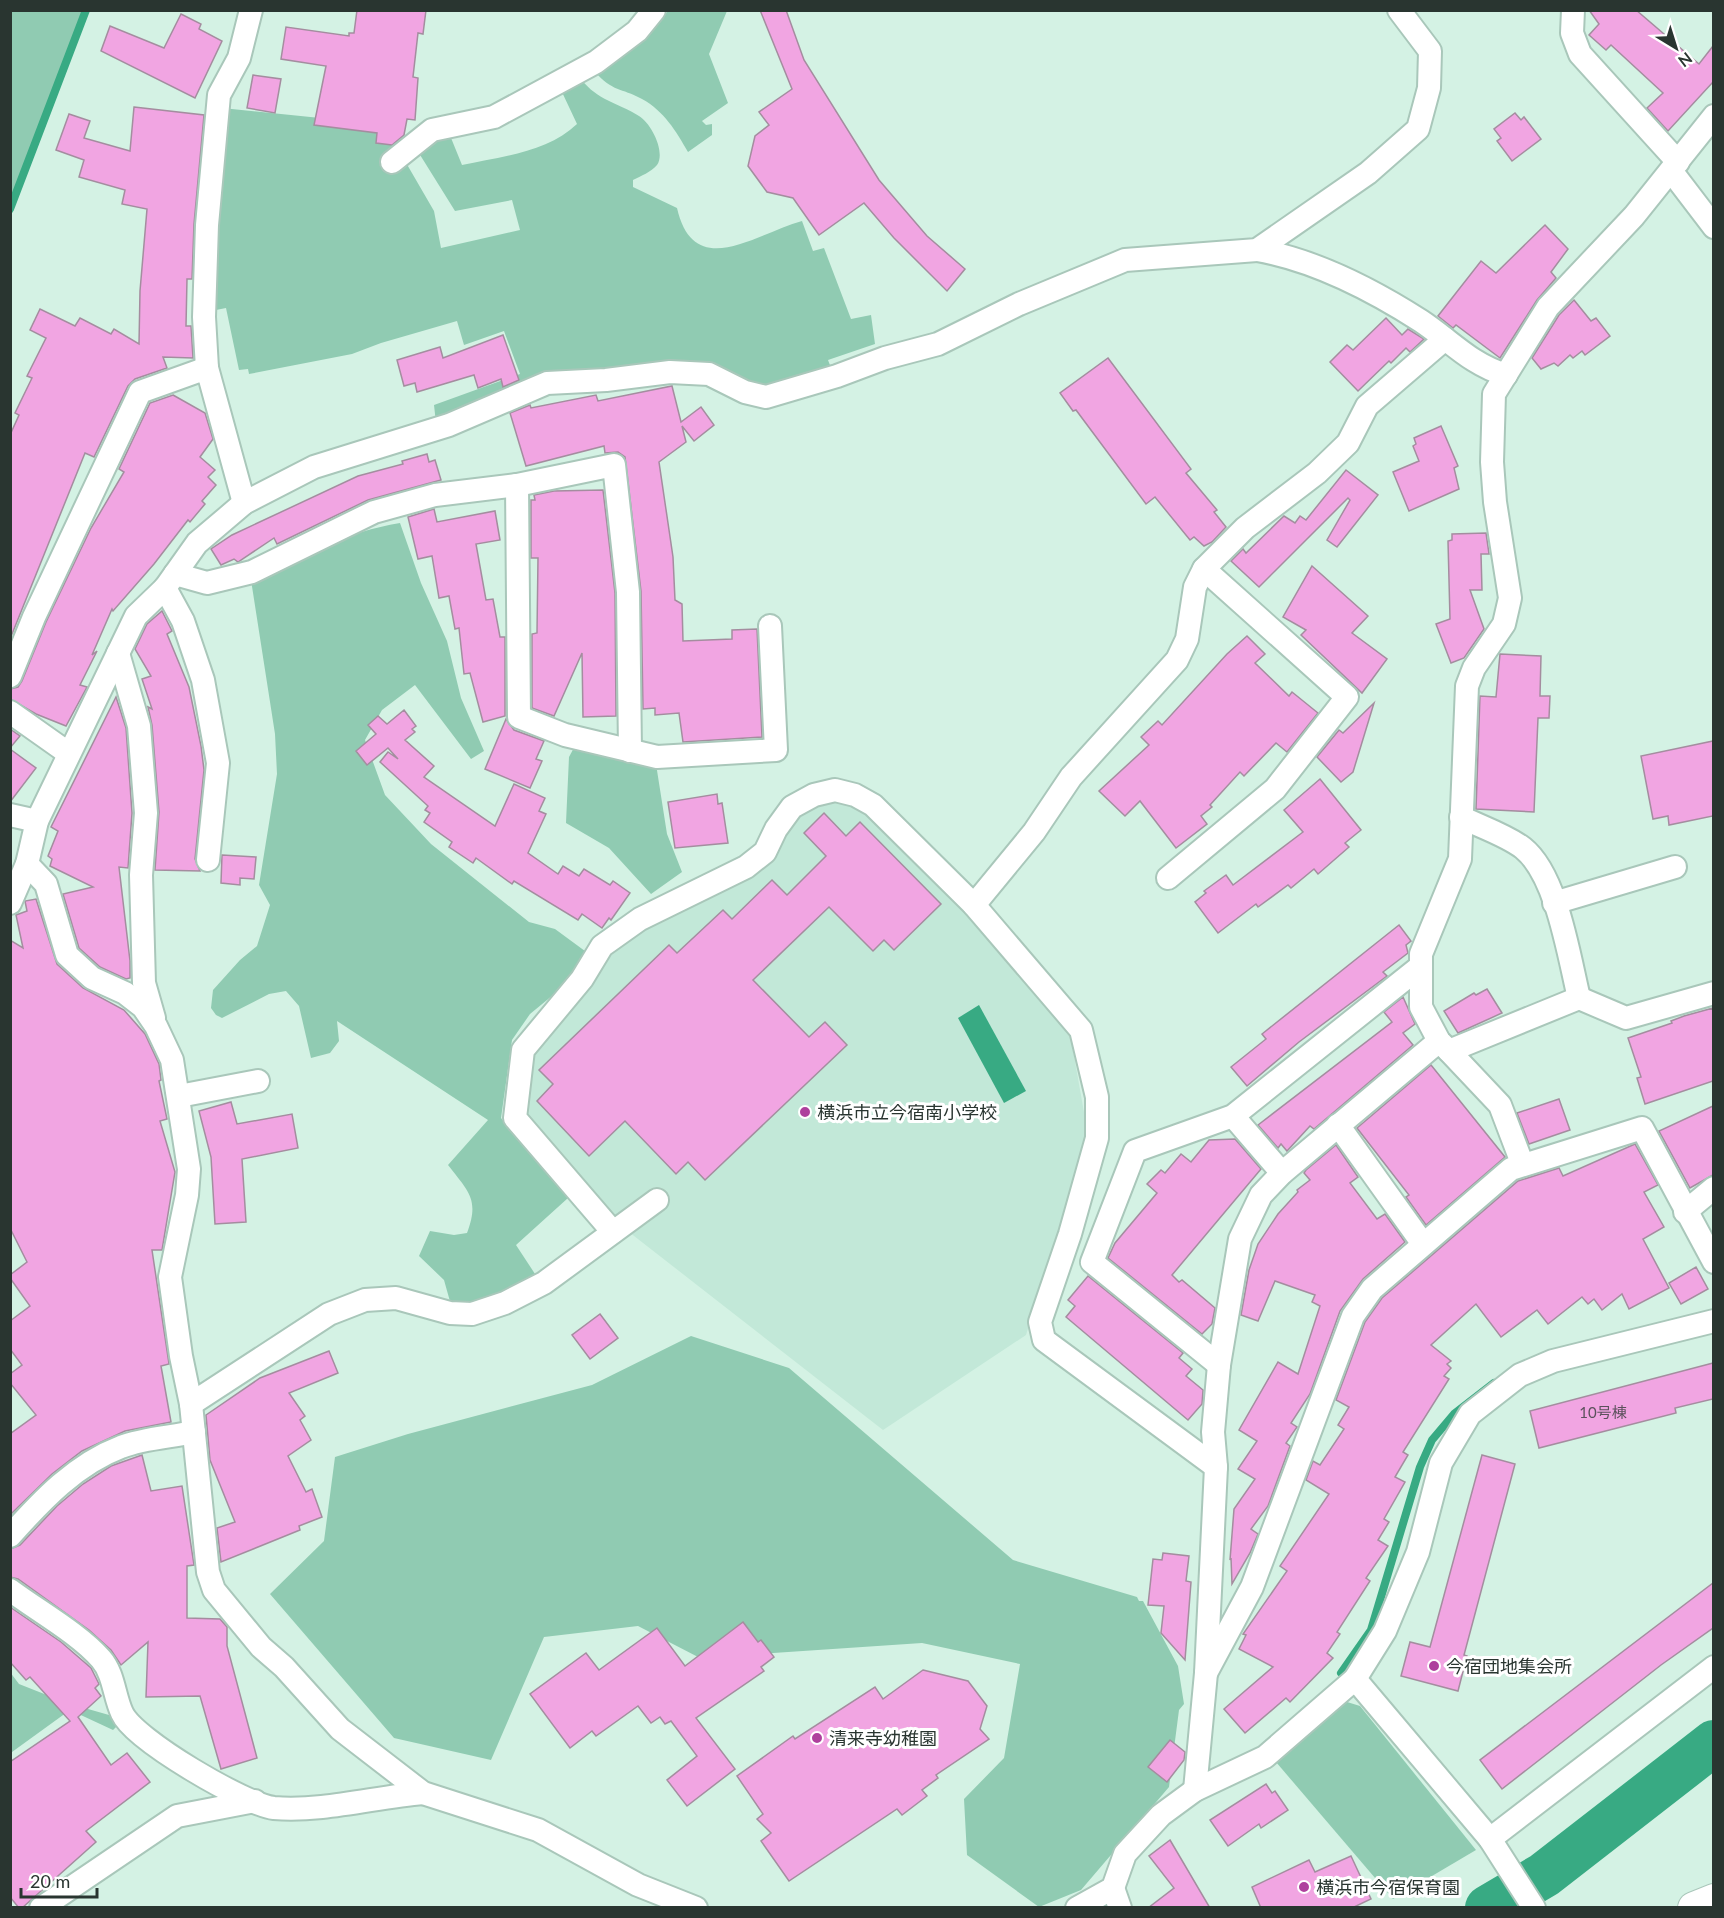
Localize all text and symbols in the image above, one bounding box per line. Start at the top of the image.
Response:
north arrow [1646,18,1706,78]
text: N [1675,49,1696,71]
place label: 横浜市立今宿南小学校 [817,1101,997,1123]
marker: 横浜市立今宿南小学校 [798,1105,812,1119]
house number: 10号棟 [1579,1403,1627,1421]
place label: 今宿団地集会所 [1446,1655,1572,1677]
marker: 今宿団地集会所 [1427,1659,1441,1673]
place label: 清来寺幼稚園 [829,1727,937,1749]
marker: 清来寺幼稚園 [810,1731,824,1745]
scale bar [21,1861,98,1899]
text: 20 m [30,1870,70,1892]
place label: 横浜市今宿保育園 [1316,1876,1460,1898]
marker: 横浜市今宿保育園 [1297,1880,1311,1894]

